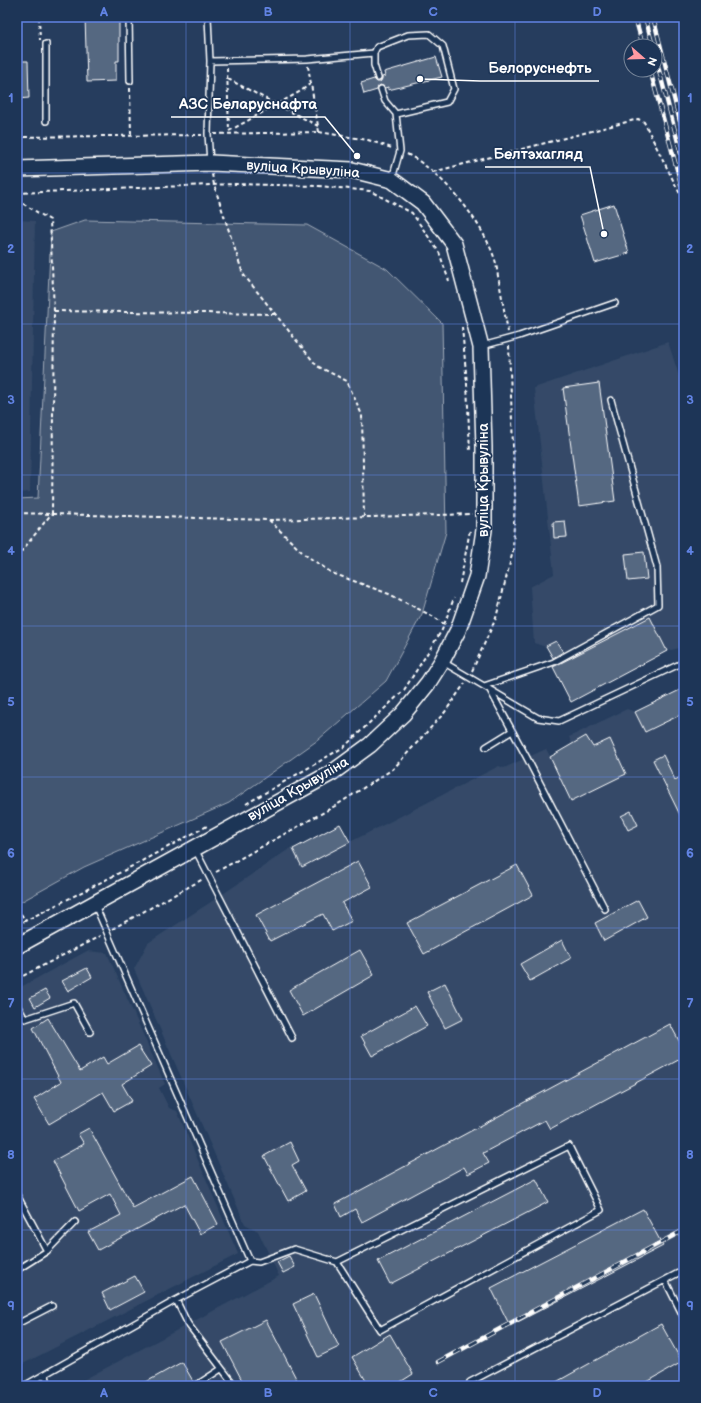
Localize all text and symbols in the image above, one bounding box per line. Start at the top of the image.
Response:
text: A [99,4,108,20]
text: B [263,4,273,20]
text: C [428,4,438,20]
text: D [592,4,602,20]
north arrow [623,38,663,78]
callout: Белоруснефть [480,54,599,81]
text: N [644,55,659,67]
text: Белоруснефть [488,59,592,78]
text: 1 [8,90,14,106]
callout: АЗС Беларуснафта [171,90,325,117]
text: 1 [687,90,693,106]
text: АЗС Беларуснафта [178,95,317,114]
callout: Белтэхагляд [485,140,590,167]
text: Белтэхагляд [493,145,583,164]
street label: вуліца Крывуліна [246,157,361,181]
text: 2 [7,241,15,257]
text: 2 [686,241,694,257]
text: 3 [7,392,15,408]
text: 3 [686,392,694,408]
street label: вуліца Крывуліна [475,422,492,537]
text: 4 [7,543,15,559]
text: 4 [686,543,694,559]
text: 5 [7,694,15,710]
text: 5 [686,694,694,710]
street label: вуліца Крывуліна [244,753,352,825]
text: 6 [7,845,15,861]
text: 6 [686,845,694,861]
text: 7 [7,996,15,1012]
text: 7 [686,996,694,1012]
text: 8 [7,1147,15,1163]
text: 8 [686,1147,694,1163]
text: 9 [7,1298,15,1314]
text: 9 [686,1298,694,1314]
text: A [99,1385,108,1401]
text: B [263,1385,273,1401]
text: C [428,1385,438,1401]
text: D [592,1385,602,1401]

